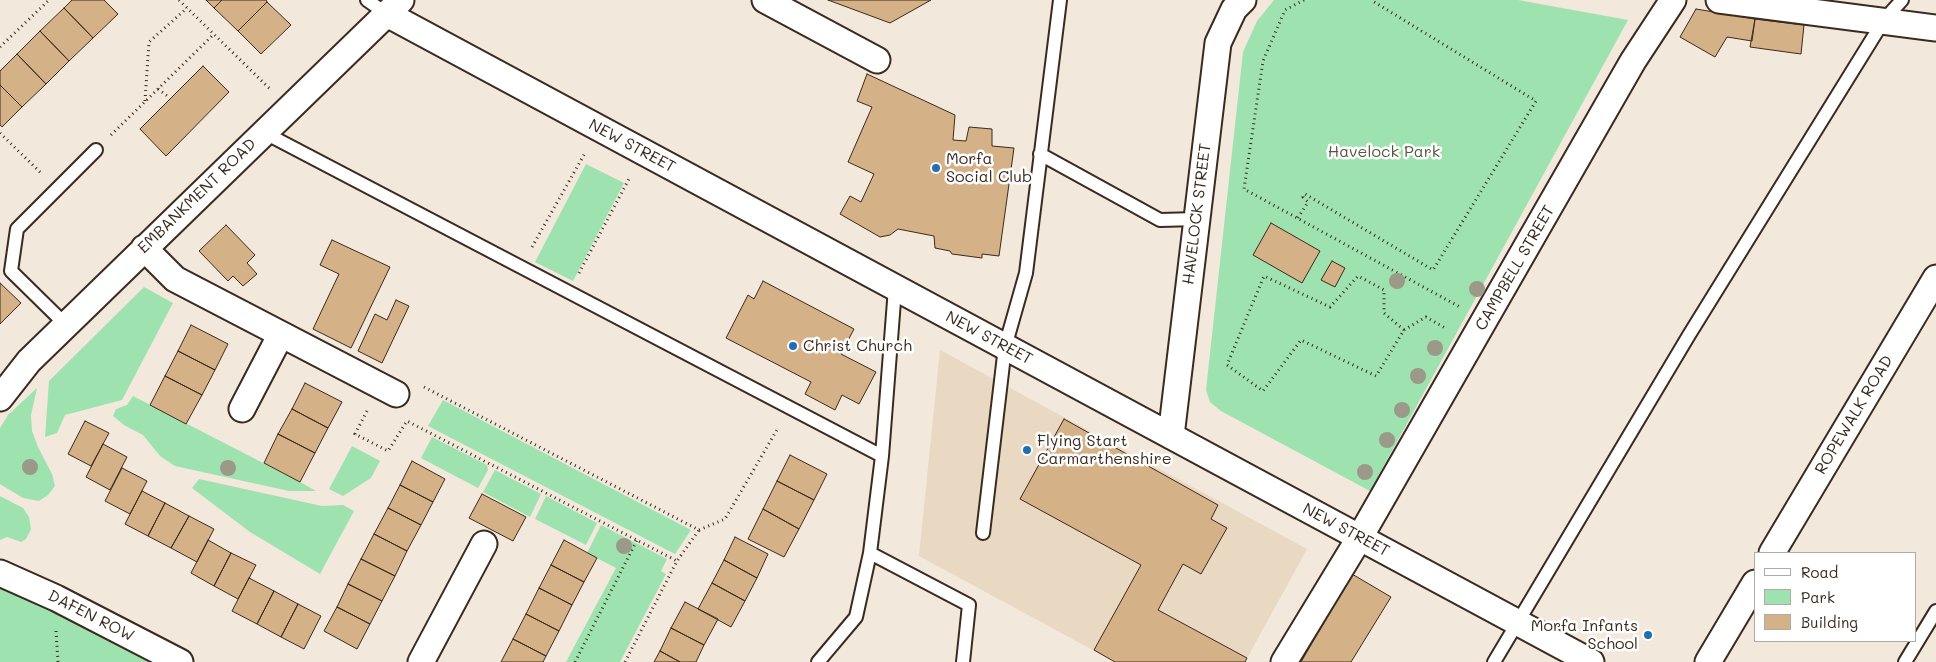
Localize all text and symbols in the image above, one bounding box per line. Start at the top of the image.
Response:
street label: NEW STREET [585,115,679,177]
street label: EMBANKMENT ROAD [134,134,260,258]
street label: HAVELOCK STREET [1179,142,1215,286]
park label: Havelock Park [1328,142,1440,162]
place label: Morfa Social Club [946,149,1032,187]
marker: Morfa Social Club [930,162,942,174]
street label: CAMPBELL STREET [1471,202,1559,334]
street label: NEW STREET [942,307,1036,369]
place label: Christ Church [803,336,912,356]
marker: Christ Church [787,340,799,352]
street label: ROPEWALK ROAD [1811,352,1897,478]
place label: Flying Start Carmarthenshire [1037,431,1172,469]
marker: Flying Start Carmarthenshire [1021,444,1033,456]
street label: NEW STREET [1299,499,1393,561]
legend [1754,552,1916,642]
text: Road [1801,562,1838,582]
street label: DAFEN ROW [45,586,137,646]
text: Park [1801,587,1835,607]
text: Building [1801,612,1858,632]
place label: Morfa Infants School [1531,616,1638,654]
marker: Morfa Infants School [1642,629,1654,641]

